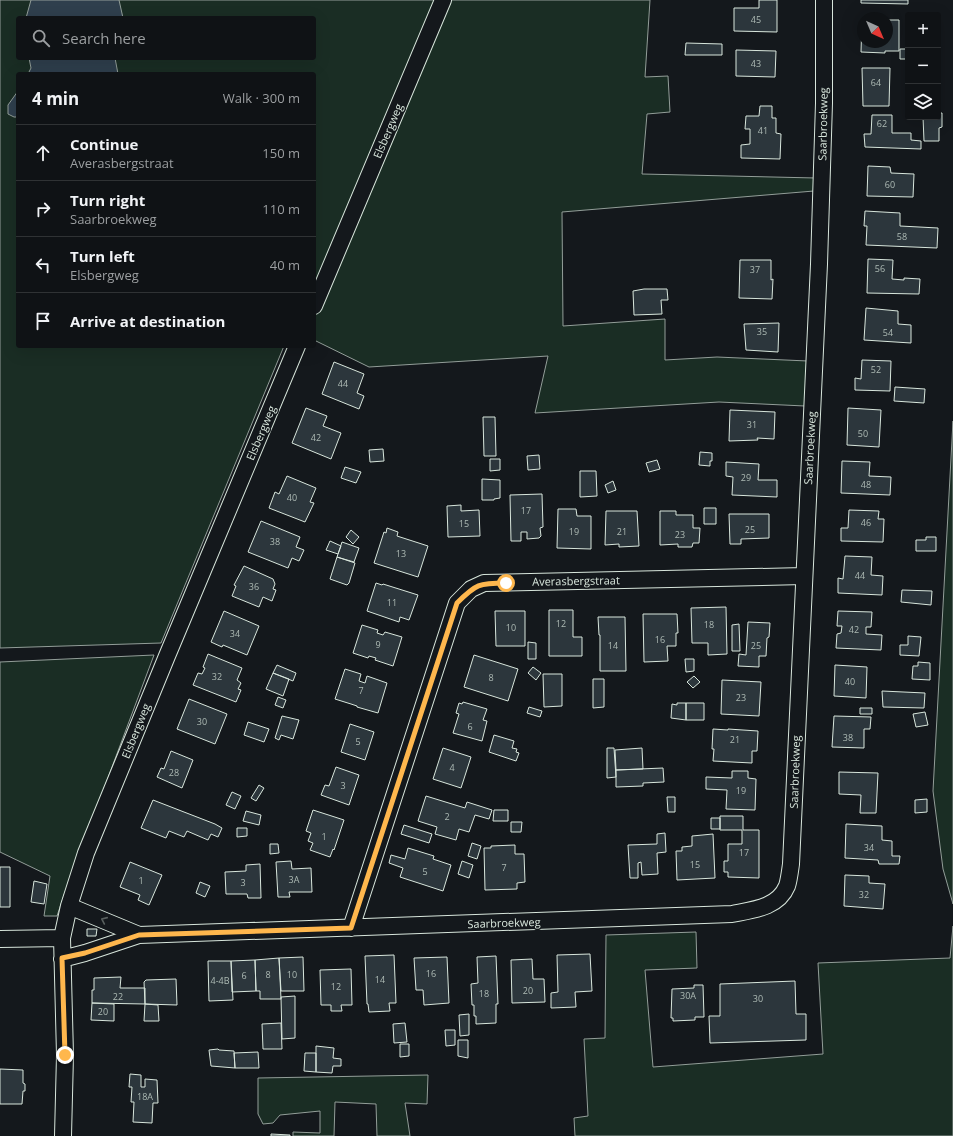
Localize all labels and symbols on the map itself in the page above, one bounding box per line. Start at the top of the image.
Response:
north arrow [857,12,893,48]
house number: 45 [751,13,761,26]
house number: 43 [751,57,761,70]
house number: 64 [871,76,881,89]
street label: Saarbroekweg [814,87,831,161]
street label: Elsbergweg [369,101,406,161]
house number: 62 [877,117,887,130]
house number: 41 [758,124,768,137]
house number: 60 [885,178,895,191]
house number: 58 [897,230,907,243]
house number: 56 [875,262,885,275]
house number: 37 [750,263,760,276]
house number: 35 [757,325,767,338]
house number: 54 [883,326,893,339]
house number: 52 [871,363,881,376]
house number: 44 [338,377,348,390]
street label: Elsbergweg [242,403,279,463]
street label: Saarbroekweg [800,411,819,485]
house number: 31 [747,418,757,431]
house number: 50 [858,427,868,440]
house number: 42 [311,431,321,444]
house number: 29 [741,471,751,484]
house number: 48 [861,478,871,491]
house number: 40 [287,491,297,504]
house number: 17 [521,504,531,517]
house number: 46 [861,516,871,529]
house number: 15 [459,517,469,530]
house number: 25 [745,523,755,536]
house number: 19 [569,525,579,538]
house number: 21 [617,525,627,538]
house number: 23 [675,528,685,541]
house number: 38 [270,535,280,548]
house number: 13 [396,547,406,560]
house number: 44 [855,569,865,582]
street label: Averasbergstraat [532,572,620,589]
route start [497,574,515,592]
house number: 36 [249,580,259,593]
house number: 11 [387,596,397,609]
house number: 12 [556,617,566,630]
house number: 18 [704,618,714,631]
house number: 10 [506,621,516,634]
house number: 42 [849,623,859,636]
house number: 34 [230,627,240,640]
house number: 16 [655,633,665,646]
house number: 9 [375,638,381,651]
house number: 14 [608,639,618,652]
house number: 25 [751,639,761,652]
house number: 32 [212,670,222,683]
house number: 8 [488,671,494,684]
house number: 40 [845,675,855,688]
house number: 7 [358,684,364,697]
house number: 23 [736,691,746,704]
street label: Elsbergweg [118,701,153,761]
house number: 30 [197,715,207,728]
house number: 6 [467,720,473,733]
house number: 38 [843,731,853,744]
house number: 21 [730,733,740,746]
house number: 5 [355,735,361,748]
street label: Saarbroekweg [786,735,803,809]
house number: 4 [449,761,455,774]
house number: 28 [169,766,179,779]
house number: 3 [340,779,346,792]
house number: 19 [736,784,746,797]
house number: 2 [444,810,450,823]
house number: 1 [321,830,327,843]
house number: 34 [864,841,874,854]
house number: 17 [739,846,749,859]
house number: 15 [690,858,700,871]
house number: 7 [501,861,507,874]
house number: 5 [422,865,428,878]
house number: 3A [289,873,300,886]
house number: 1 [138,874,144,887]
house number: 3 [240,876,246,889]
house number: 32 [859,888,869,901]
street label: Saarbroekweg [467,914,541,931]
one-way arrow [101,916,108,924]
house number: 16 [426,967,436,980]
house number: 8 [265,968,271,981]
house number: 10 [287,968,297,981]
house number: 6 [241,969,247,982]
house number: 14 [375,973,385,986]
house number: 4-4B [210,974,230,987]
house number: 12 [331,980,341,993]
house number: 20 [523,984,533,997]
house number: 18 [479,987,489,1000]
house number: 30A [680,989,696,1002]
house number: 22 [113,990,123,1003]
house number: 30 [753,992,763,1005]
house number: 20 [98,1005,108,1018]
route end [56,1046,74,1064]
house number: 18A [137,1090,153,1103]

